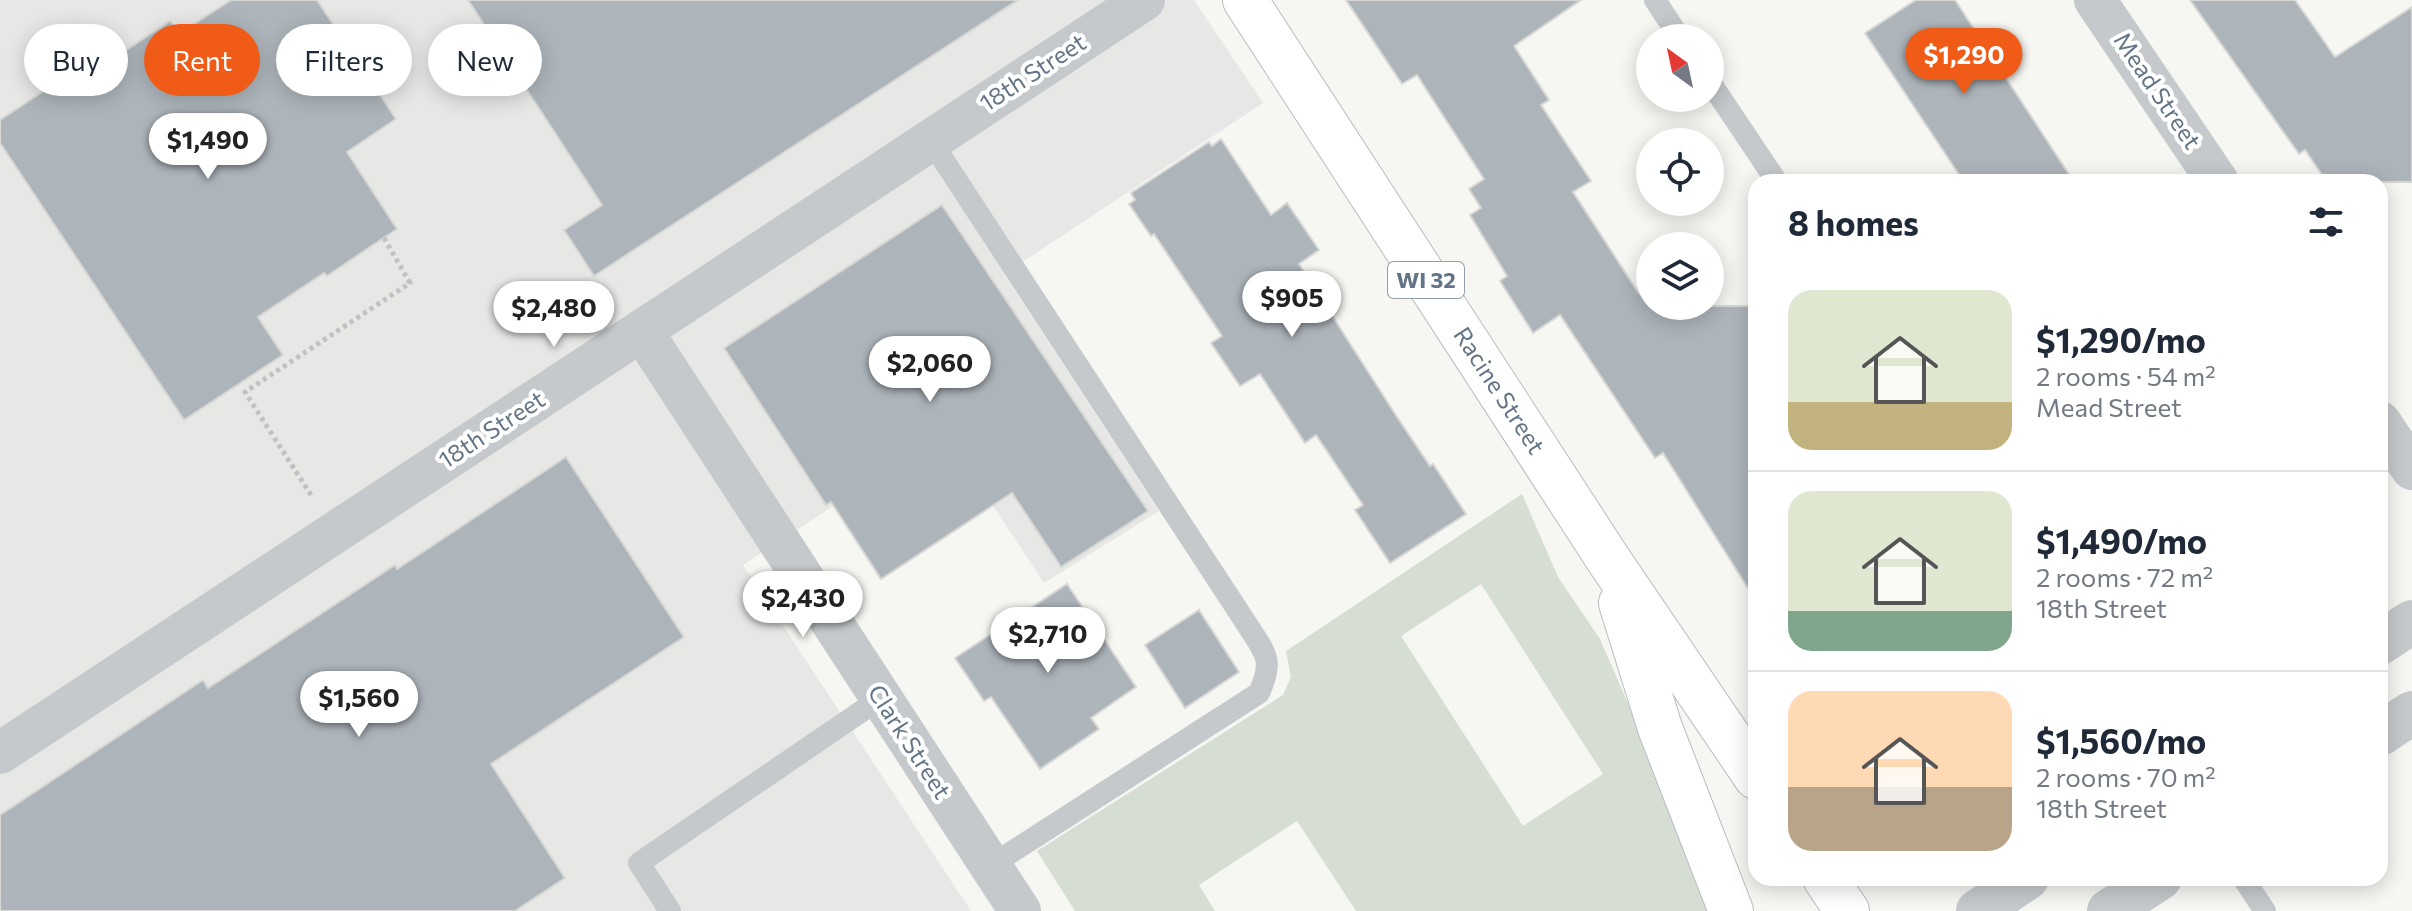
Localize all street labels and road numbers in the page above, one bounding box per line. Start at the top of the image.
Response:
street label: Mead Street [2109,26,2208,154]
street label: 18th Street [974,27,1091,117]
road number: WI 32 [1388,262,1464,298]
street label: Racine Street [1448,321,1552,459]
street label: 18th Street [433,384,550,474]
street label: Clark Street [863,679,958,804]

